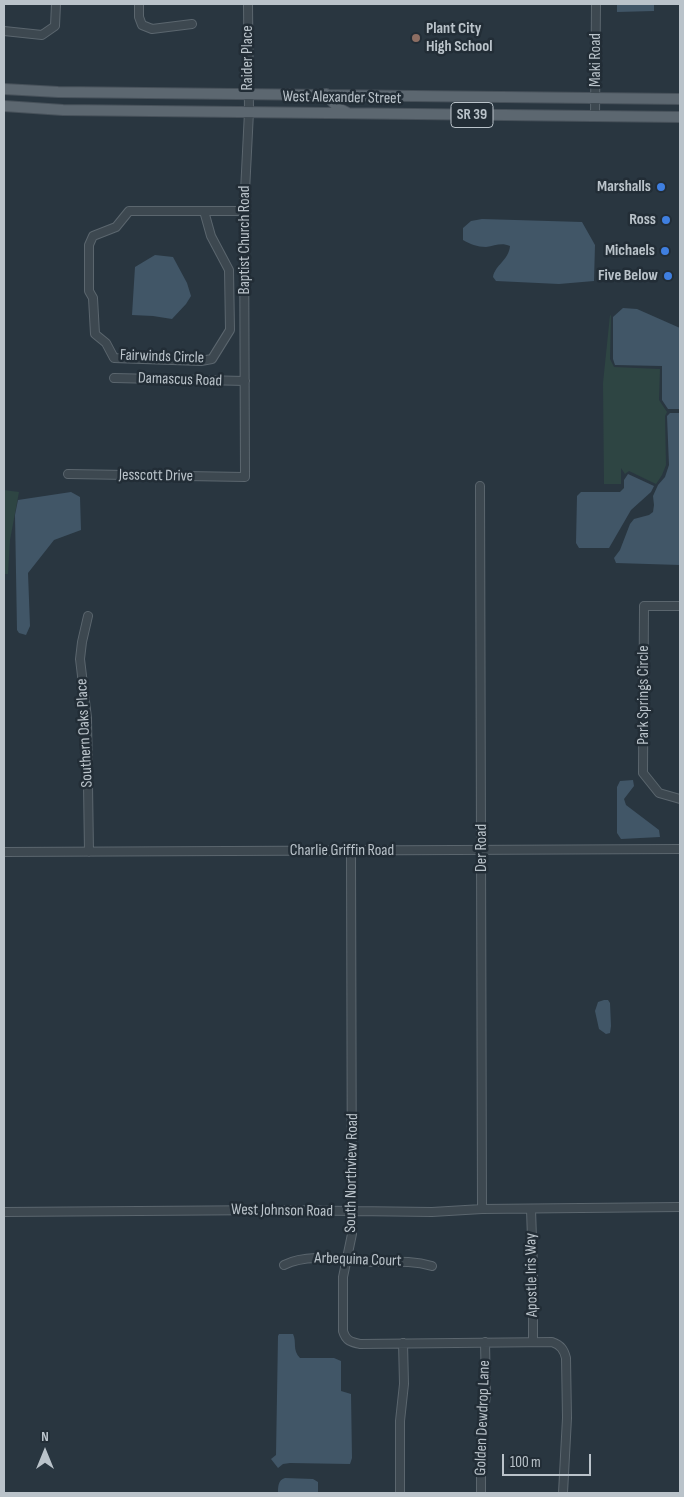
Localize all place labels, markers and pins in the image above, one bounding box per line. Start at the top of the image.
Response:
place label: Plant City High School [426,19,492,57]
marker: Plant City High School [410,32,422,44]
place label: Marshalls [597,177,651,197]
marker: Marshalls [655,181,667,193]
place label: Ross [629,210,656,230]
marker: Ross [660,214,672,226]
place label: Michaels [605,241,655,261]
marker: Michaels [659,245,671,257]
place label: Five Below [598,266,658,286]
marker: Five Below [662,270,674,282]

